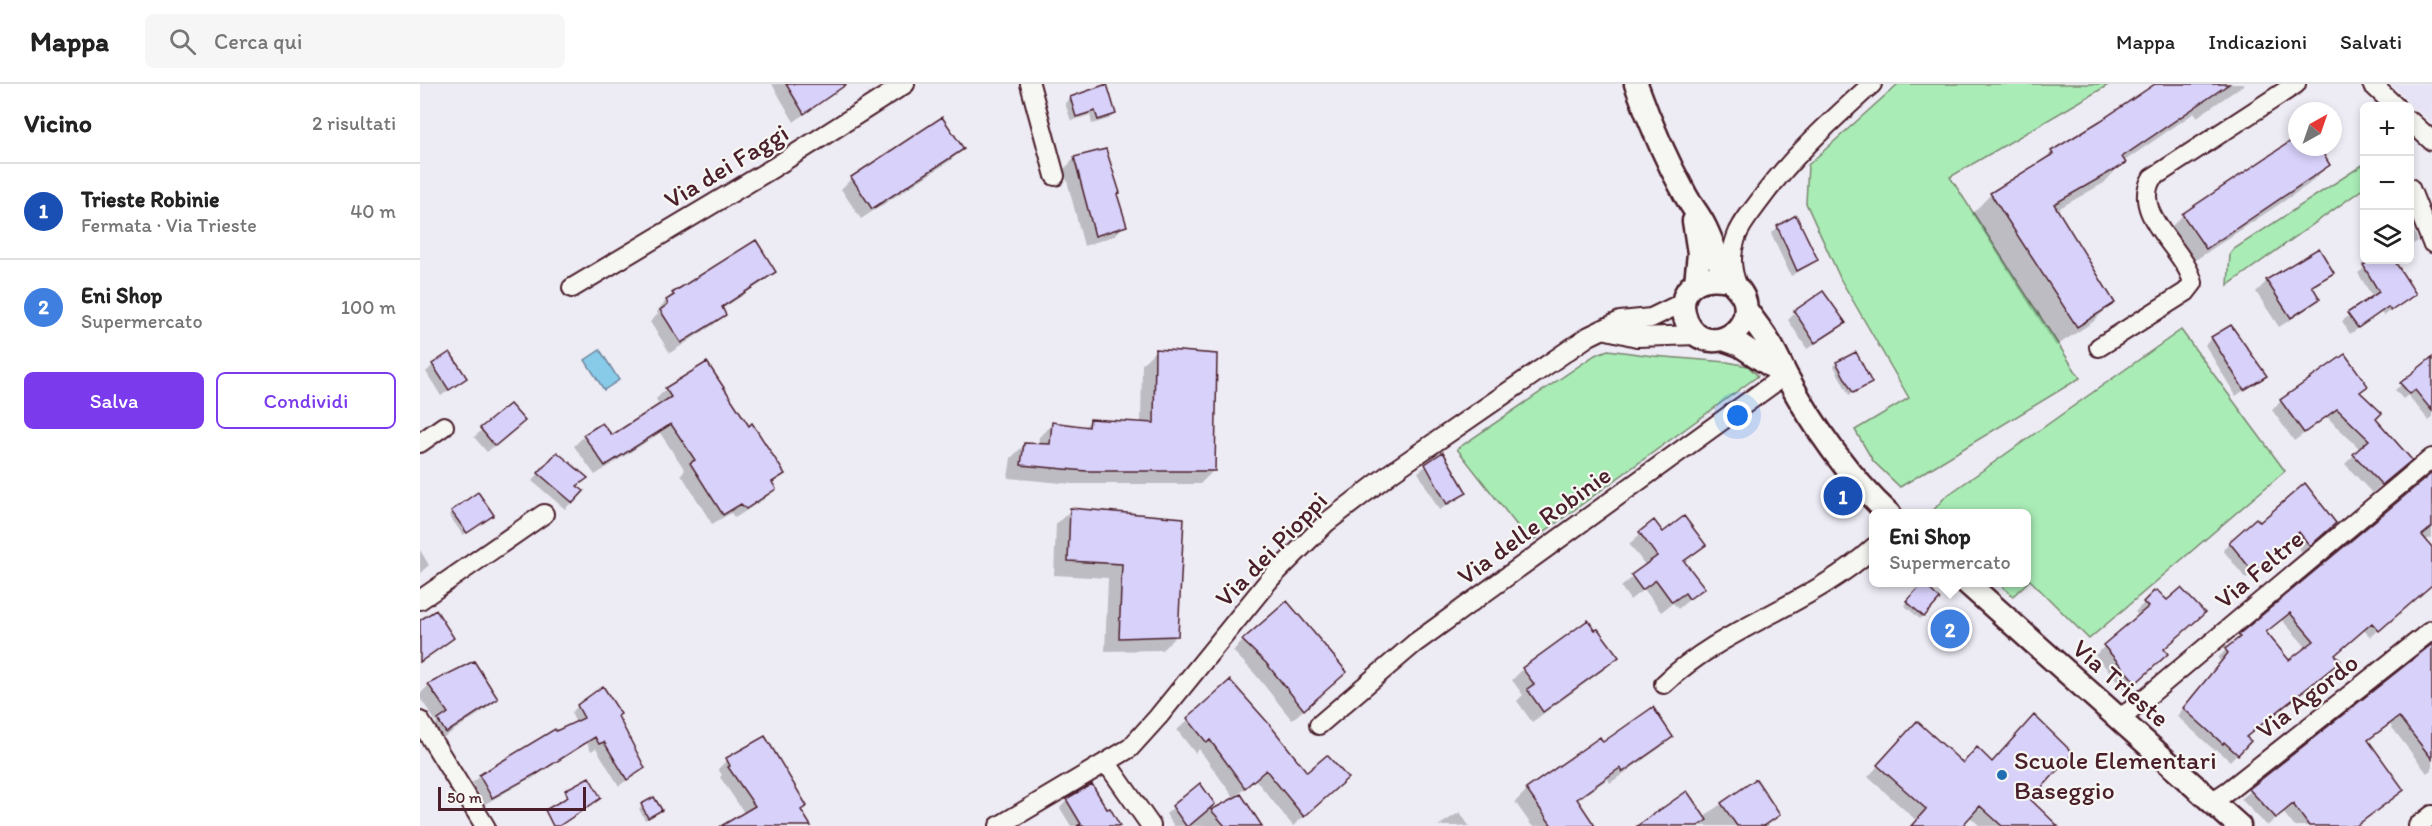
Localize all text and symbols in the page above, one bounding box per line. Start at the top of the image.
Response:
search box [145,14,565,68]
text: Mappa [30,24,109,58]
icon: search [166,25,199,58]
text: Cerca qui [214,28,302,55]
text: Mappa [2116,29,2175,54]
text: Indicazioni [2208,29,2307,54]
text: Salvati [2340,29,2402,54]
north arrow [2288,102,2342,156]
map controls [2360,102,2414,264]
button: + [2360,102,2414,156]
text: Vicino [24,107,92,139]
text: 2 risultati [312,111,396,135]
street label: Via dei Faggi [658,116,794,216]
button: − [2360,156,2414,210]
text: Trieste Robinie [81,186,220,213]
text: 1 [39,199,48,223]
text: 40 m [350,199,396,223]
button: layers [2360,210,2414,264]
text: Fermata · Via Trieste [81,213,257,237]
text: Eni Shop [81,282,162,309]
text: 2 [38,295,49,319]
text: 100 m [341,295,396,319]
text: Supermercato [81,309,203,333]
button: Salva [24,372,204,429]
button: Condividi [216,372,396,429]
your location [1723,401,1752,430]
street label: Via delle Robinie [1451,458,1617,592]
pin: 1 [1824,474,1862,518]
street label: Via dei Pioppi [1208,485,1334,613]
popup [1869,509,2031,587]
text: Eni Shop [1889,523,1971,550]
street label: Via Feltre [2208,523,2310,615]
text: Supermercato [1889,550,2011,574]
pin: 2 [1930,606,1970,652]
street label: Via Trieste [2066,632,2176,734]
street label: Via Agordo [2249,646,2365,746]
place label: Scuole Elementari Baseggio [2014,744,2217,806]
marker: Scuole Elementari Baseggio [1995,768,2009,782]
scale bar [438,784,586,812]
text: 50 m [447,788,482,807]

